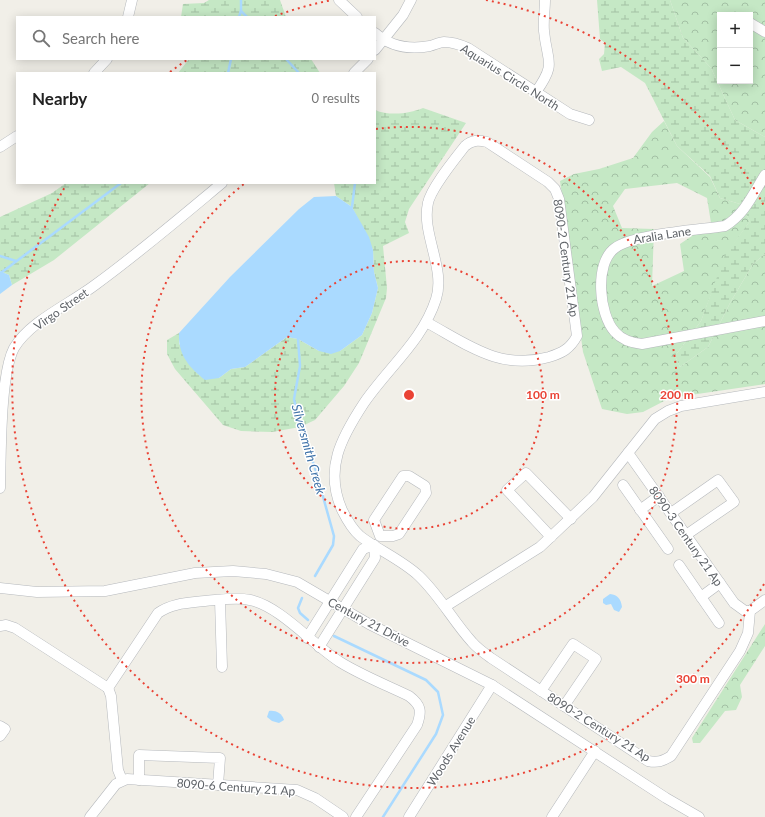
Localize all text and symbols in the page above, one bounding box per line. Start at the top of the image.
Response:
map controls [717,12,753,84]
button: + [717,12,753,48]
search box [16,16,376,60]
icon: search [30,27,52,49]
text: Search here [62,29,139,47]
street label: Aquarius Circle North [458,41,562,113]
button: − [717,48,753,84]
text: Nearby [32,88,87,109]
text: 0 results [312,90,360,106]
street label: 8090-2 Century 21 Ap [550,198,582,318]
street label: Aralia Lane [632,223,692,247]
street label: Virgo Street [31,284,92,333]
text: 100 m [526,387,560,402]
text: 200 m [660,387,694,402]
centre of rings [402,388,416,402]
water label: Silversmith Creek [288,402,330,497]
street label: 8090-3 Century 21 Ap [646,483,726,589]
street label: Century 21 Drive [325,594,413,650]
text: 300 m [676,671,710,686]
street label: 8090-2 Century 21 Ap [545,689,654,765]
street label: Woods Avenue [424,713,478,789]
street label: 8090-6 Century 21 Ap [176,775,296,799]

